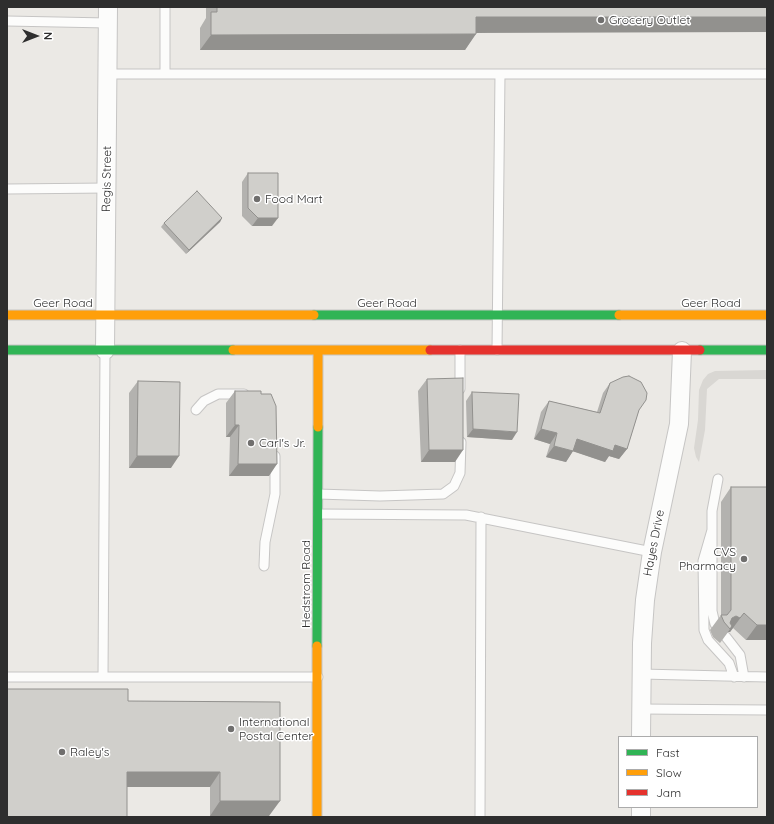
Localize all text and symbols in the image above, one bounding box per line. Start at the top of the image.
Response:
place label: Grocery Outlet [609,13,690,27]
marker: Grocery Outlet [596,15,606,25]
north arrow [16,16,56,56]
text: N [41,32,55,40]
street label: Regis Street [99,146,115,212]
place label: Food Mart [265,192,323,206]
marker: Food Mart [252,194,262,204]
street label: Geer Road [33,296,93,310]
street label: Geer Road [357,296,417,310]
street label: Geer Road [681,296,741,310]
place label: Carl's Jr. [259,436,305,450]
marker: Carl's Jr. [246,438,256,448]
street label: Hayes Drive [641,509,667,577]
street label: Hedstrom Road [299,540,313,628]
place label: CVS Pharmacy [679,545,736,573]
marker: CVS Pharmacy [739,554,749,564]
place label: International Postal Center [239,715,313,743]
marker: International Postal Center [226,724,236,734]
legend [618,736,758,808]
place label: Raley's [70,745,109,759]
text: Fast [656,745,680,760]
marker: Raley's [57,747,67,757]
text: Slow [656,765,682,780]
text: Jam [656,785,681,800]

